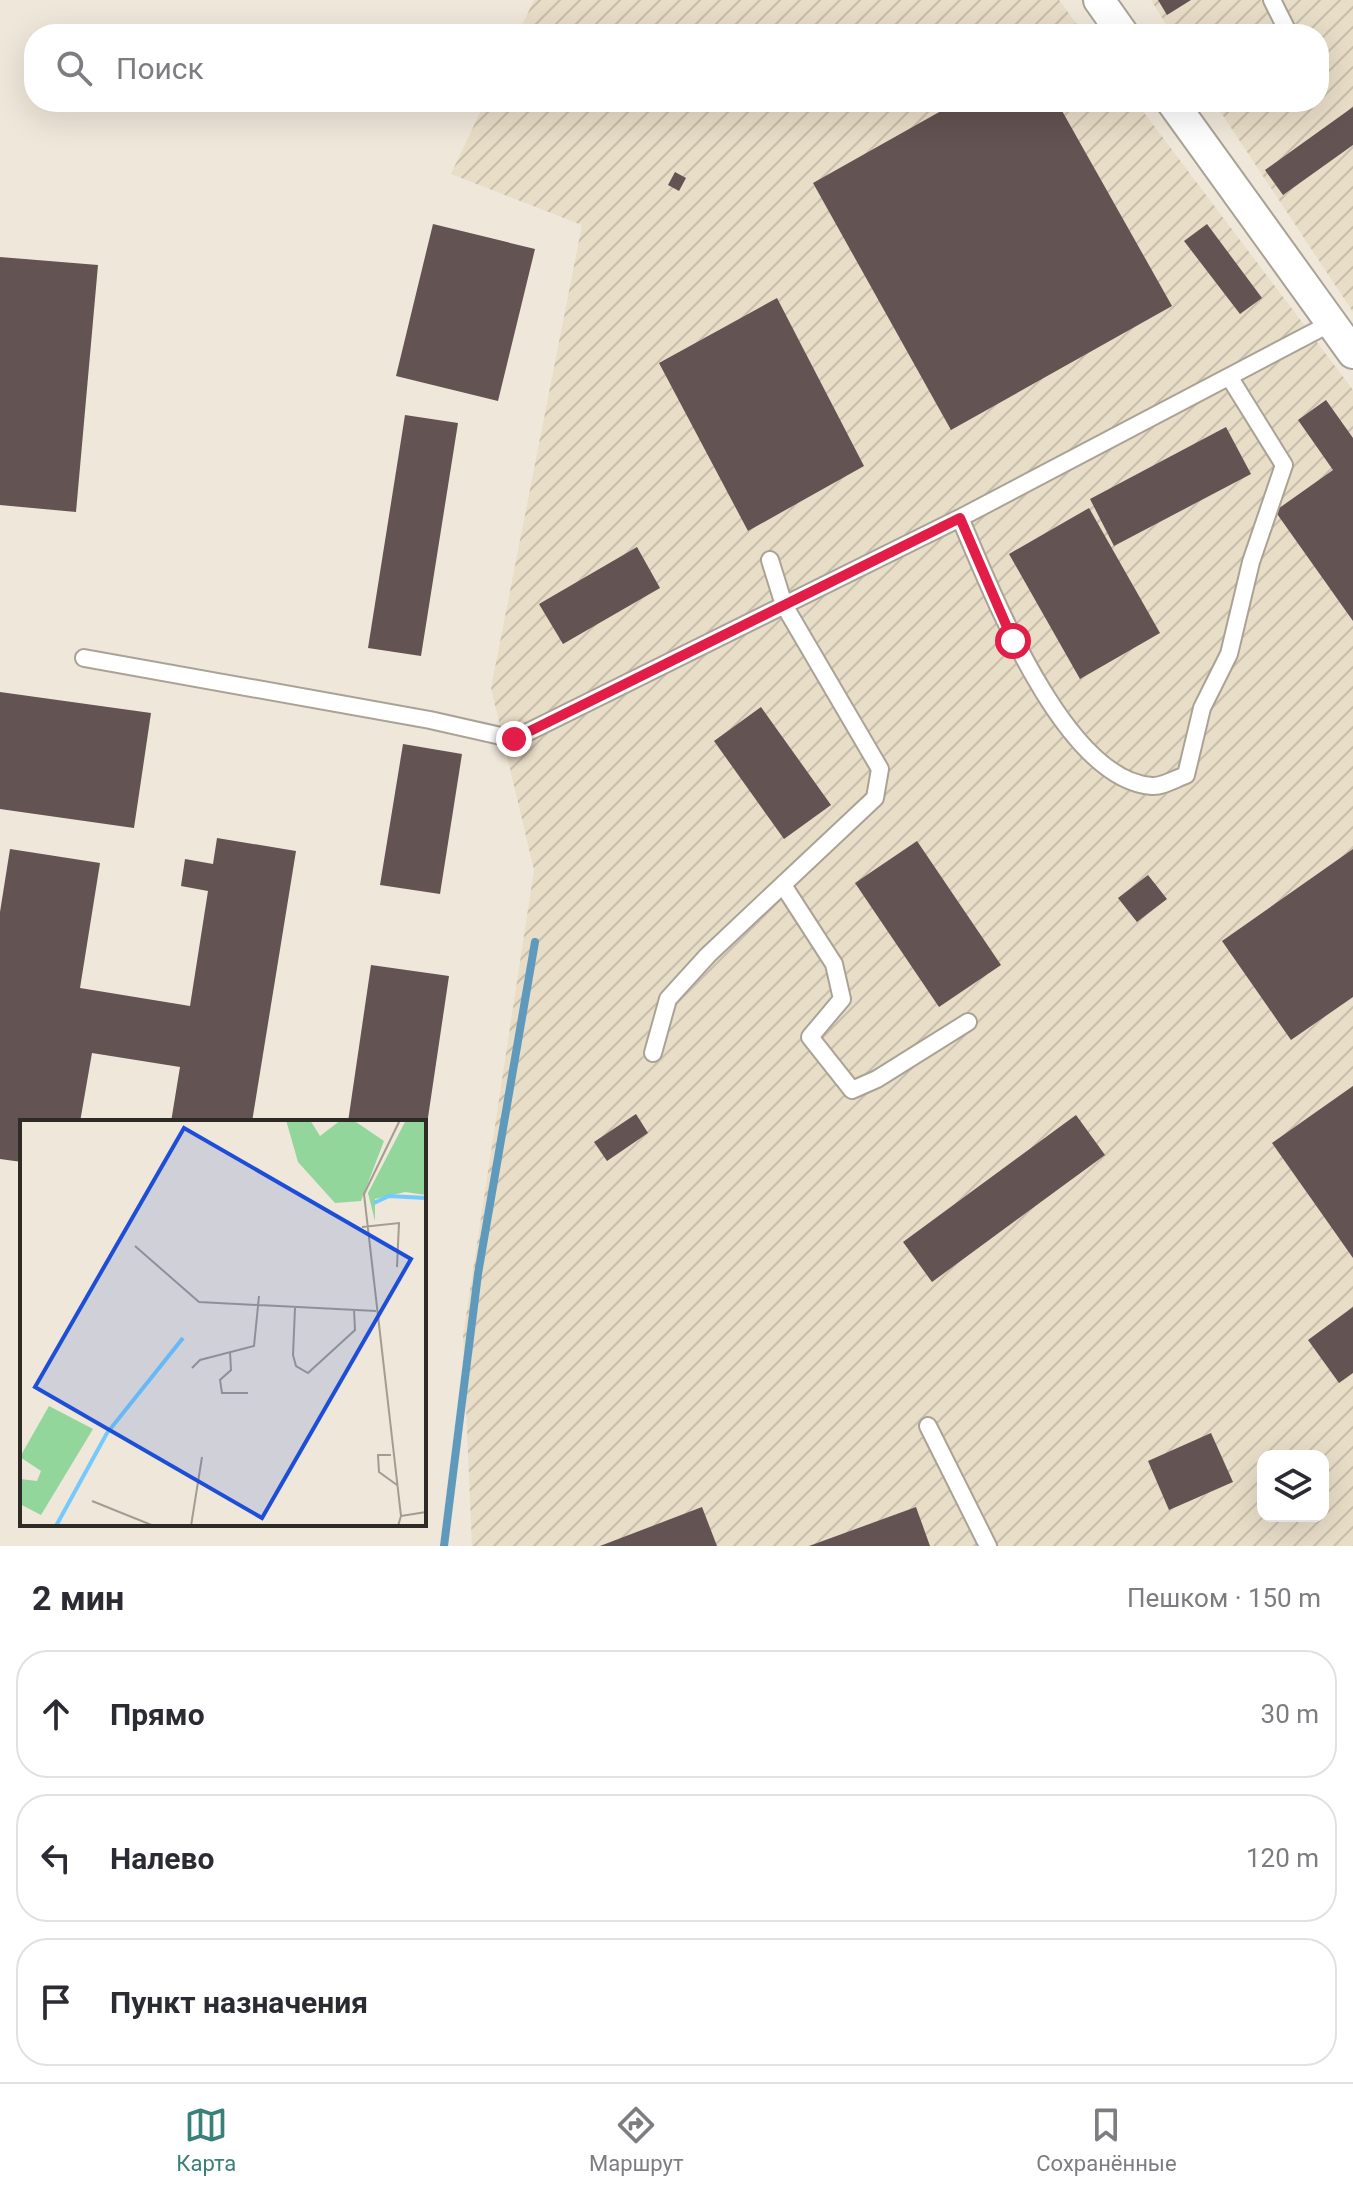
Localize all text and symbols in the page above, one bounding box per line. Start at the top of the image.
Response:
search box [24,24,1329,112]
icon: search [52,46,96,90]
text: Поиск [116,51,204,86]
route start [995,623,1031,659]
route end [496,721,532,757]
inset map [20,1120,426,1526]
map controls [1257,1450,1329,1522]
button: layers [1257,1450,1329,1522]
text: 2 мин [32,1578,124,1618]
text: Пешком · 150 m [1127,1583,1321,1613]
icon: ahead [34,1692,78,1736]
text: Прямо [110,1697,205,1732]
text: 30 m [1261,1699,1319,1729]
icon: left [34,1836,78,1880]
text: Налево [110,1841,214,1876]
text: 120 m [1246,1843,1319,1873]
icon: arrive [34,1980,78,2024]
text: Пункт назначения [110,1985,368,2020]
tab: Карта [176,2103,236,2176]
tab: Маршрут [589,2103,684,2176]
tab: Сохранённые [1036,2103,1177,2176]

